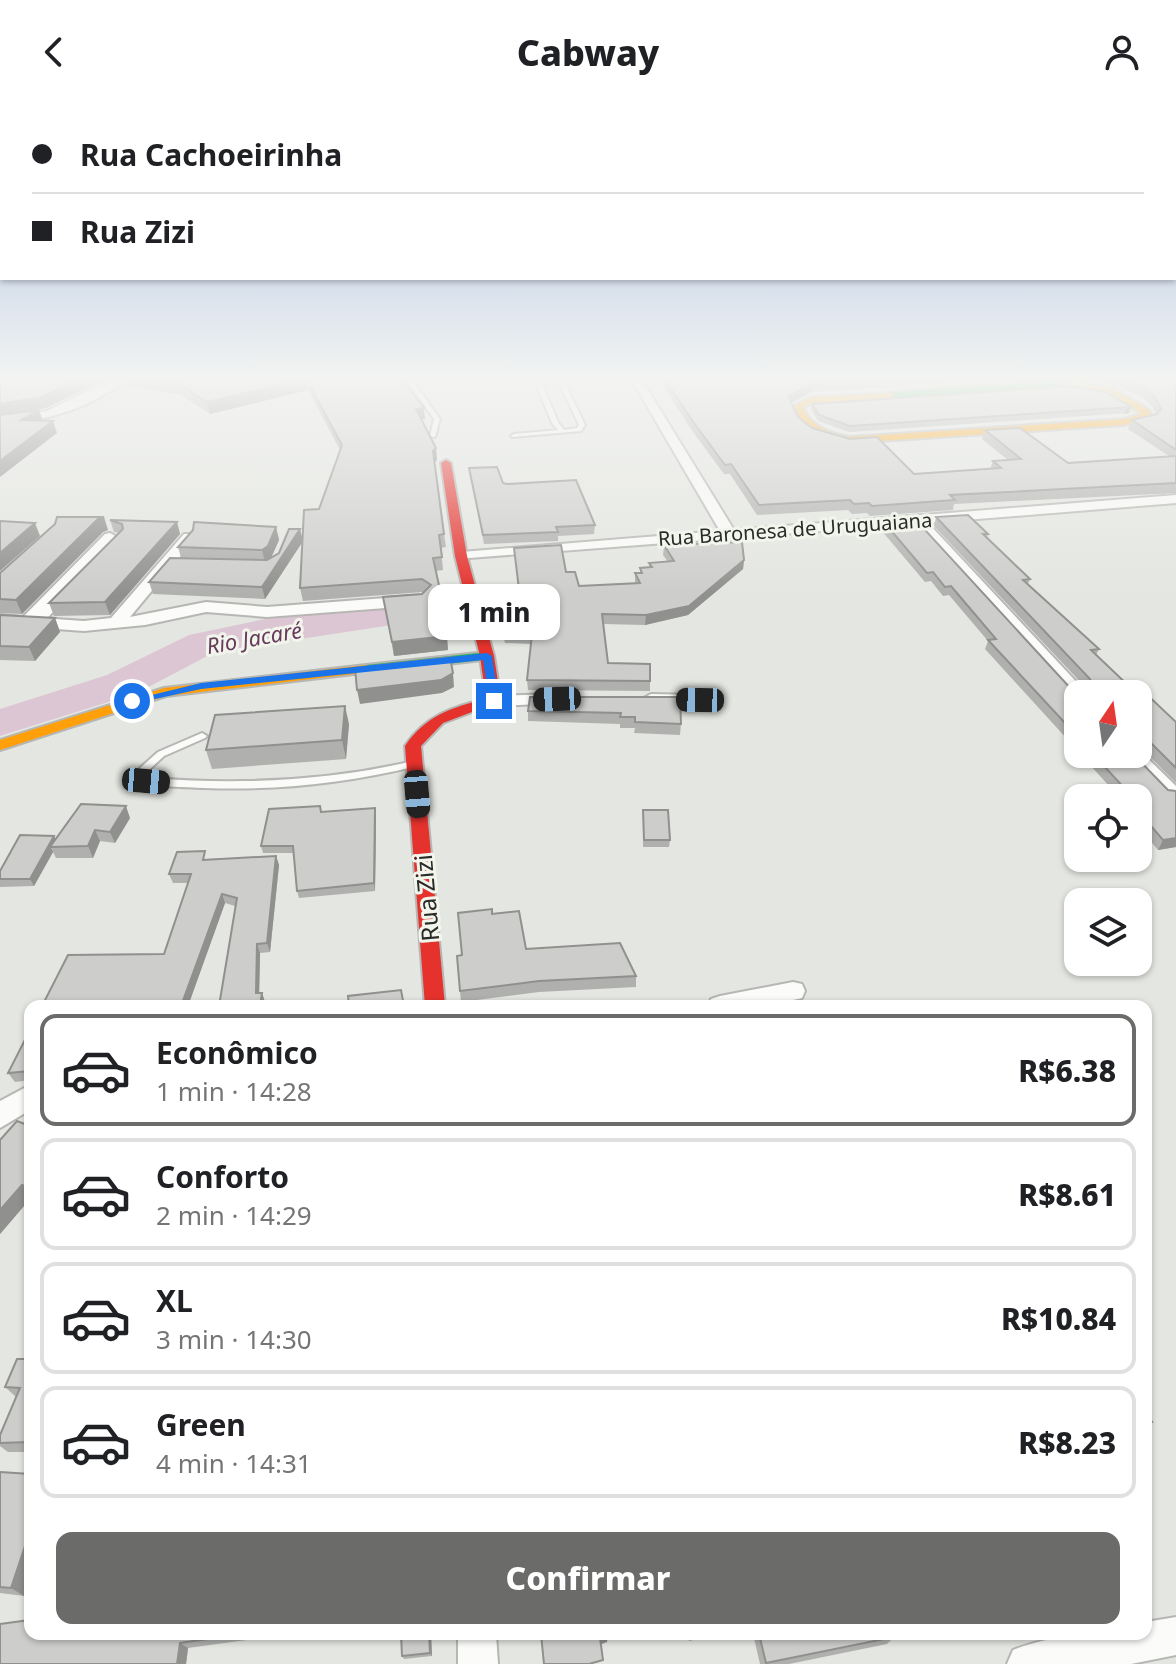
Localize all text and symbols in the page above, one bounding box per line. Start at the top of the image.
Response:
text: Cabway [517,28,659,77]
icon: back [32,30,76,74]
icon: person [1100,30,1144,74]
text: Rua Cachoeirinha [80,134,342,175]
text: Rua Zizi [80,211,195,252]
street label: Rua Baronesa de Uruguaiana [657,506,933,552]
callout: 1 min [428,585,560,641]
text: 1 min [458,594,530,630]
water label: Rio Jacaré [204,614,304,660]
north arrow [1064,680,1152,768]
map controls [1064,680,1152,976]
route start [114,683,150,719]
route end [476,683,512,719]
car [533,686,581,712]
car [676,688,724,712]
car [121,767,171,795]
car [403,769,431,819]
button: locate [1064,784,1152,872]
street label: Rua Zizi [406,853,446,943]
button: layers [1064,888,1152,976]
text: Econômico [156,1032,318,1073]
icon: car [60,1034,132,1106]
text: R$6.38 [1018,1050,1116,1091]
text: 1 min · 14:28 [156,1073,312,1109]
text: Conforto [156,1156,289,1197]
icon: car [60,1158,132,1230]
text: R$8.61 [1018,1174,1116,1215]
text: 2 min · 14:29 [156,1197,312,1233]
text: XL [156,1280,193,1321]
icon: car [60,1282,132,1354]
text: R$10.84 [1001,1298,1116,1339]
text: 3 min · 14:30 [156,1321,312,1357]
text: Green [156,1404,246,1445]
icon: car [60,1406,132,1478]
text: R$8.23 [1018,1422,1116,1463]
text: 4 min · 14:31 [156,1445,312,1481]
button: Confirmar [56,1532,1120,1624]

